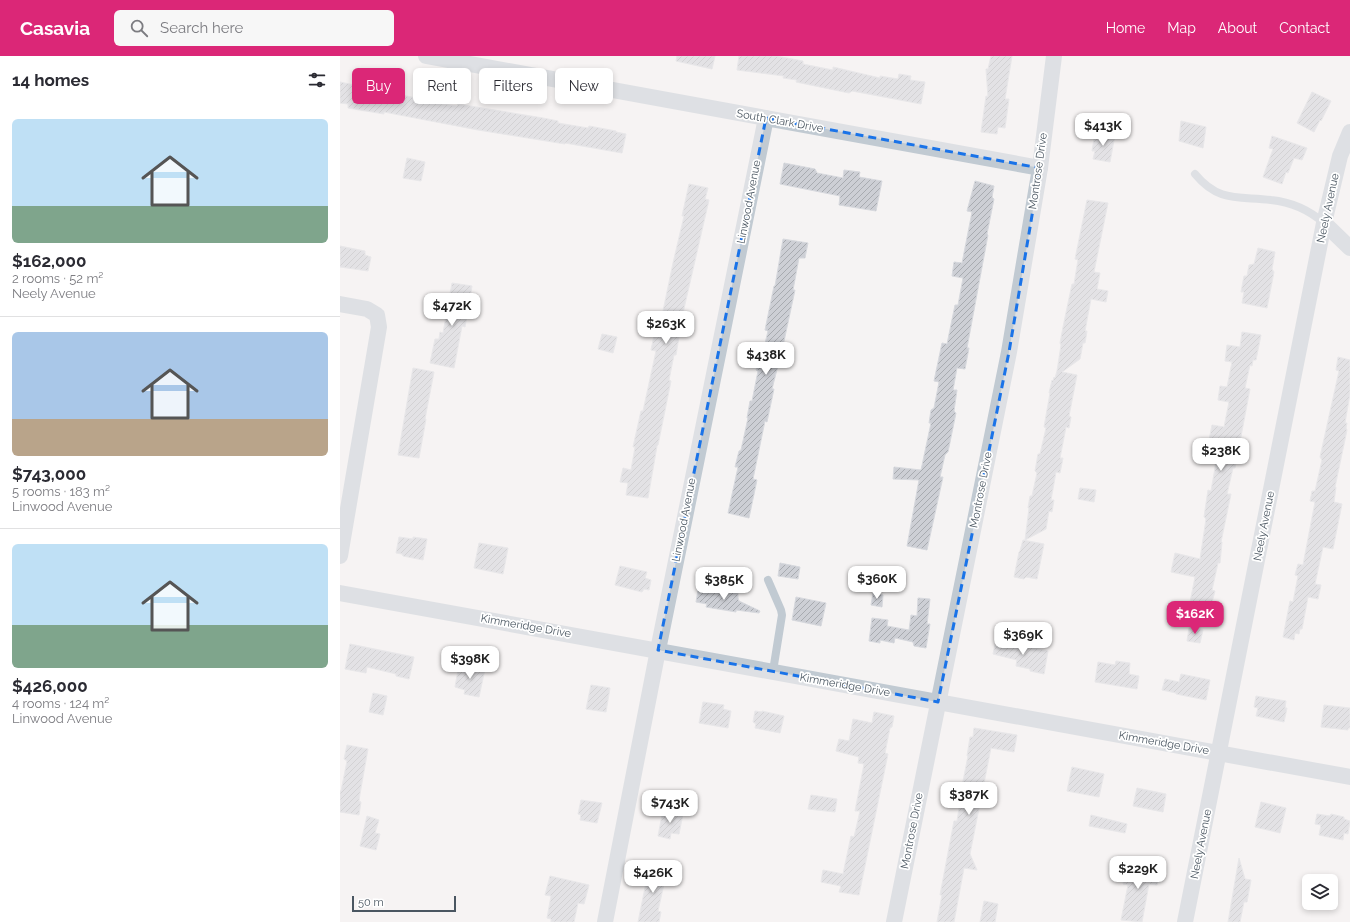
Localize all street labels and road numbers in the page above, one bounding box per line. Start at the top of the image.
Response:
street label: South Clark Drive [736,107,825,135]
street label: Montrose Drive [1026,131,1050,210]
street label: Linwood Avenue [735,159,764,245]
street label: Neely Avenue [1314,171,1342,244]
street label: Montrose Drive [967,450,995,529]
street label: Linwood Avenue [670,477,699,563]
street label: Neely Avenue [1251,489,1277,562]
street label: Kimmeridge Drive [480,612,573,640]
street label: Kimmeridge Drive [799,671,892,699]
street label: Kimmeridge Drive [1118,729,1211,757]
street label: Montrose Drive [898,791,926,870]
street label: Neely Avenue [1188,807,1214,880]

